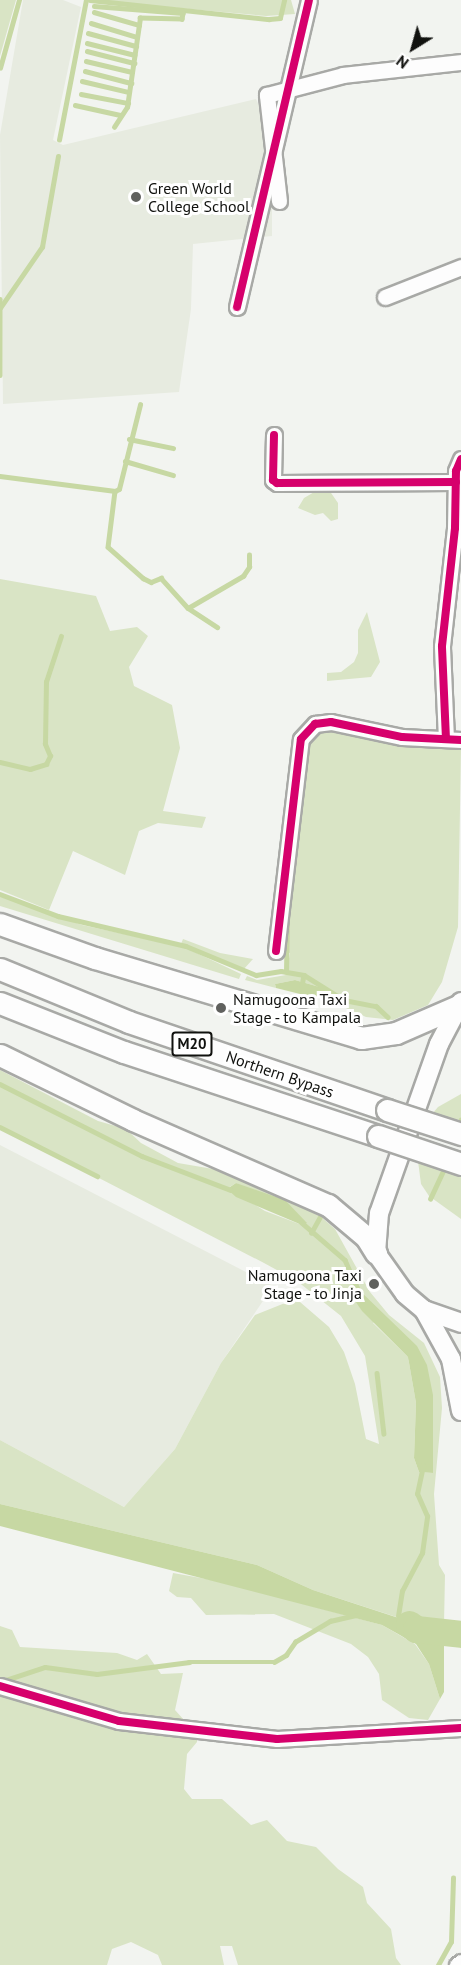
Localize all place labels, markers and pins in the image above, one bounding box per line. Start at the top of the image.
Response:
place label: Green World College School [148,178,250,216]
marker: Green World College School [129,190,143,204]
place label: Namugoona Taxi Stage - to Kampala [233,989,363,1027]
marker: Namugoona Taxi Stage - to Kampala [214,1001,228,1015]
place label: Namugoona Taxi Stage - to Jinja [247,1265,362,1303]
marker: Namugoona Taxi Stage - to Jinja [367,1277,381,1291]

